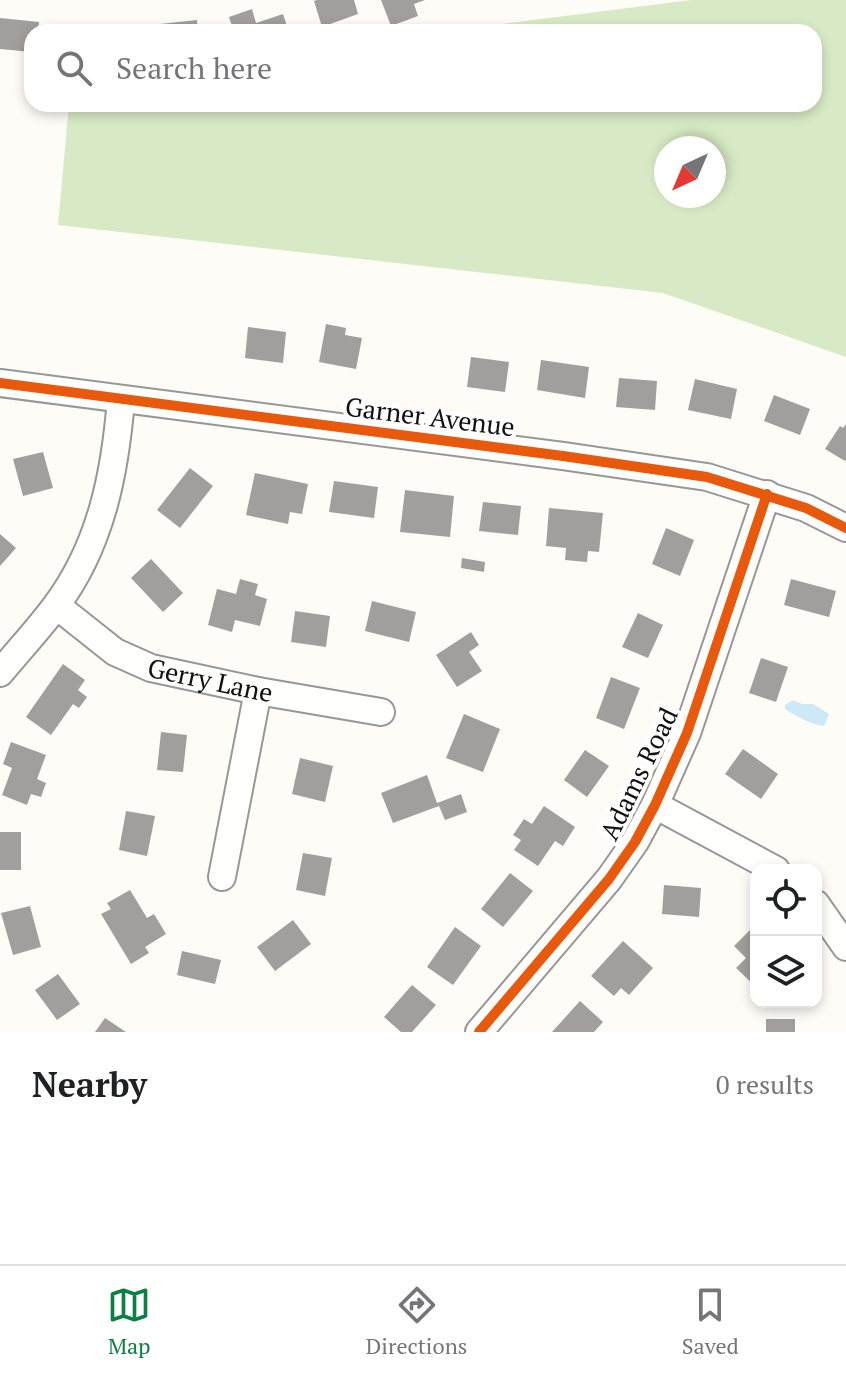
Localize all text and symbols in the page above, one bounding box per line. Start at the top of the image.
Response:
search box [24,24,822,112]
icon: search [52,46,96,90]
text: Search here [116,48,272,88]
north arrow [654,136,726,208]
street label: Garner Avenue [343,389,517,443]
street label: Gerry Lane [145,650,275,709]
street label: Adams Road [591,702,685,845]
map controls [750,864,822,1008]
button: locate [750,864,822,936]
button: layers [750,936,822,1008]
text: Nearby [32,1062,147,1107]
text: 0 results [716,1067,814,1101]
tab: Map [107,1283,151,1360]
tab: Directions [366,1283,467,1360]
tab: Saved [682,1283,739,1360]

